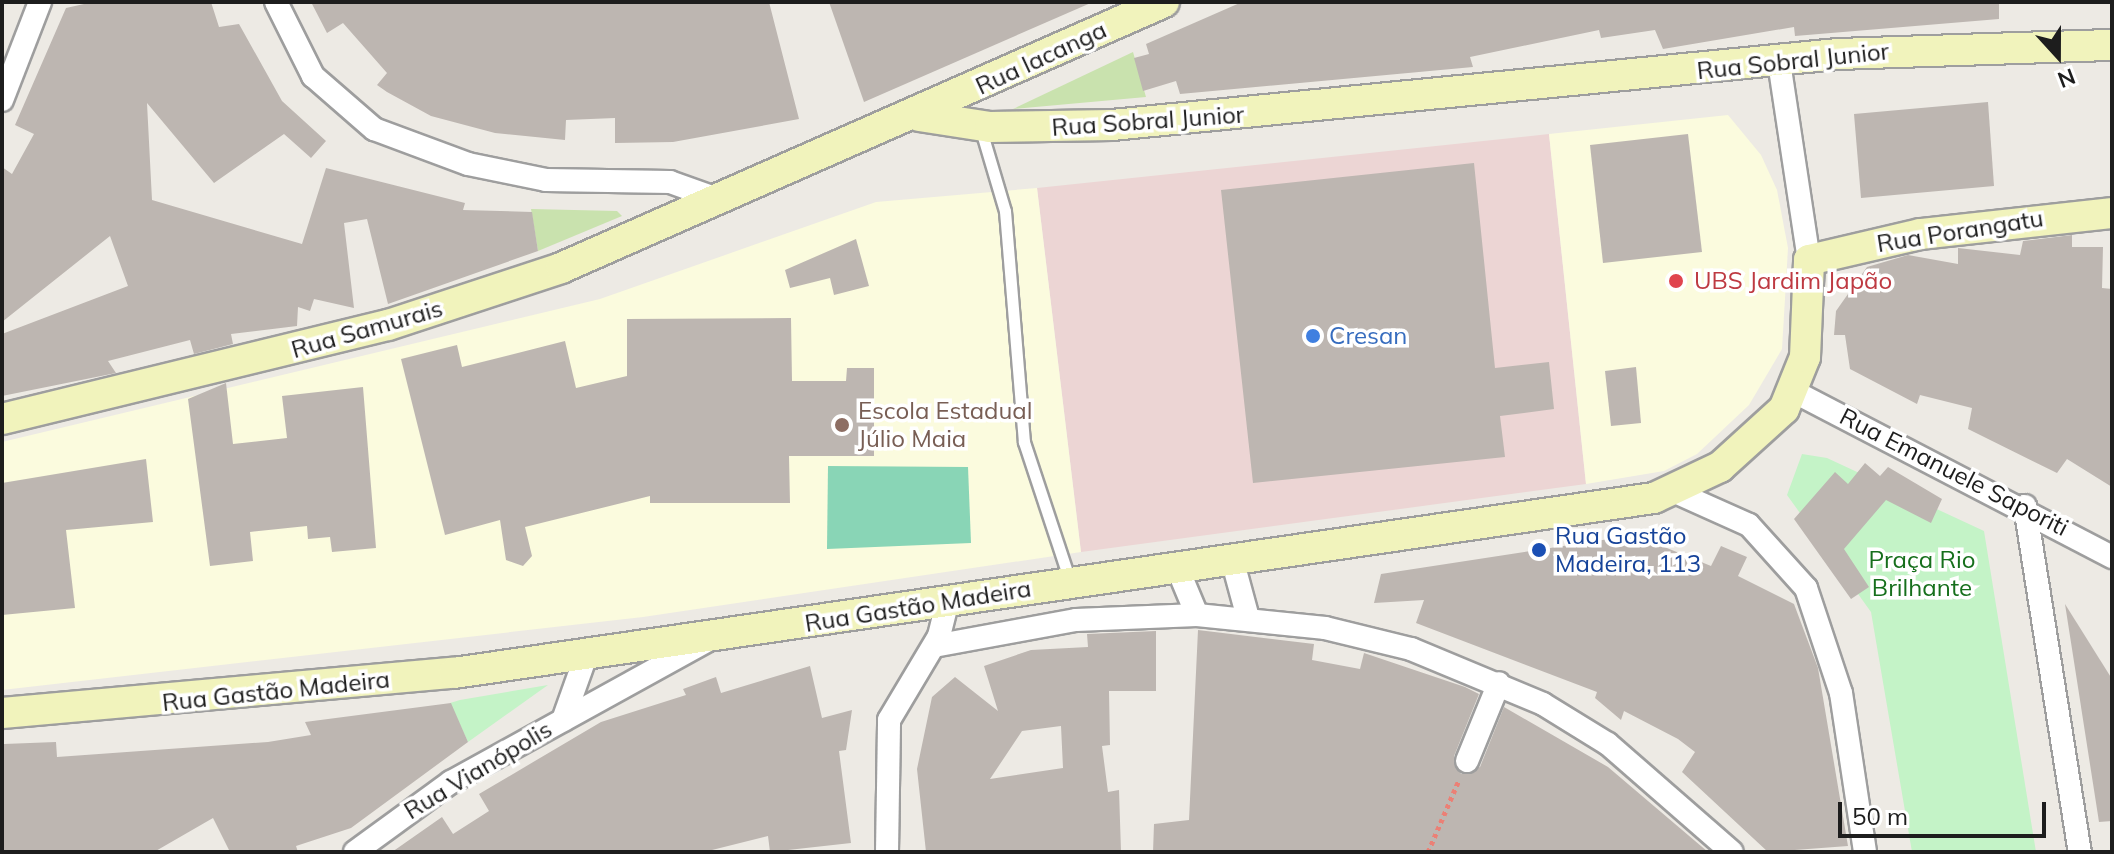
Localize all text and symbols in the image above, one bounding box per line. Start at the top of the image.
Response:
street label: Rua Iacanga [971,15,1111,101]
north arrow [2018,16,2098,96]
street label: Rua Sobral Junior [1695,37,1891,85]
text: N [2054,62,2079,94]
street label: Rua Sobral Junior [1051,100,1245,142]
street label: Rua Porangatu [1875,204,2045,258]
place label: UBS Jardim Japão [1694,267,1892,295]
marker: UBS Jardim Japão [1665,270,1687,292]
street label: Rua Samurais [288,294,446,364]
place label: Cresan [1329,322,1407,350]
marker: Cresan [1304,327,1322,345]
place label: Escola Estadual Júlio Maia [858,397,1032,453]
street label: Rua Emanuele Saporiti [1835,402,2073,542]
marker: Escola Estadual Júlio Maia [833,416,851,434]
place label: Rua Gastão Madeira, 113 [1555,522,1701,578]
marker: Rua Gastão Madeira, 113 [1530,541,1548,559]
park label: Praça Rio Brilhante [1869,546,1975,602]
street label: Rua Gastão Madeira [803,574,1033,638]
street label: Rua Gastão Madeira [161,665,391,717]
street label: Rua Vianópolis [399,715,557,825]
scale bar [1842,786,2050,836]
text: 50 m [1852,801,1908,831]

